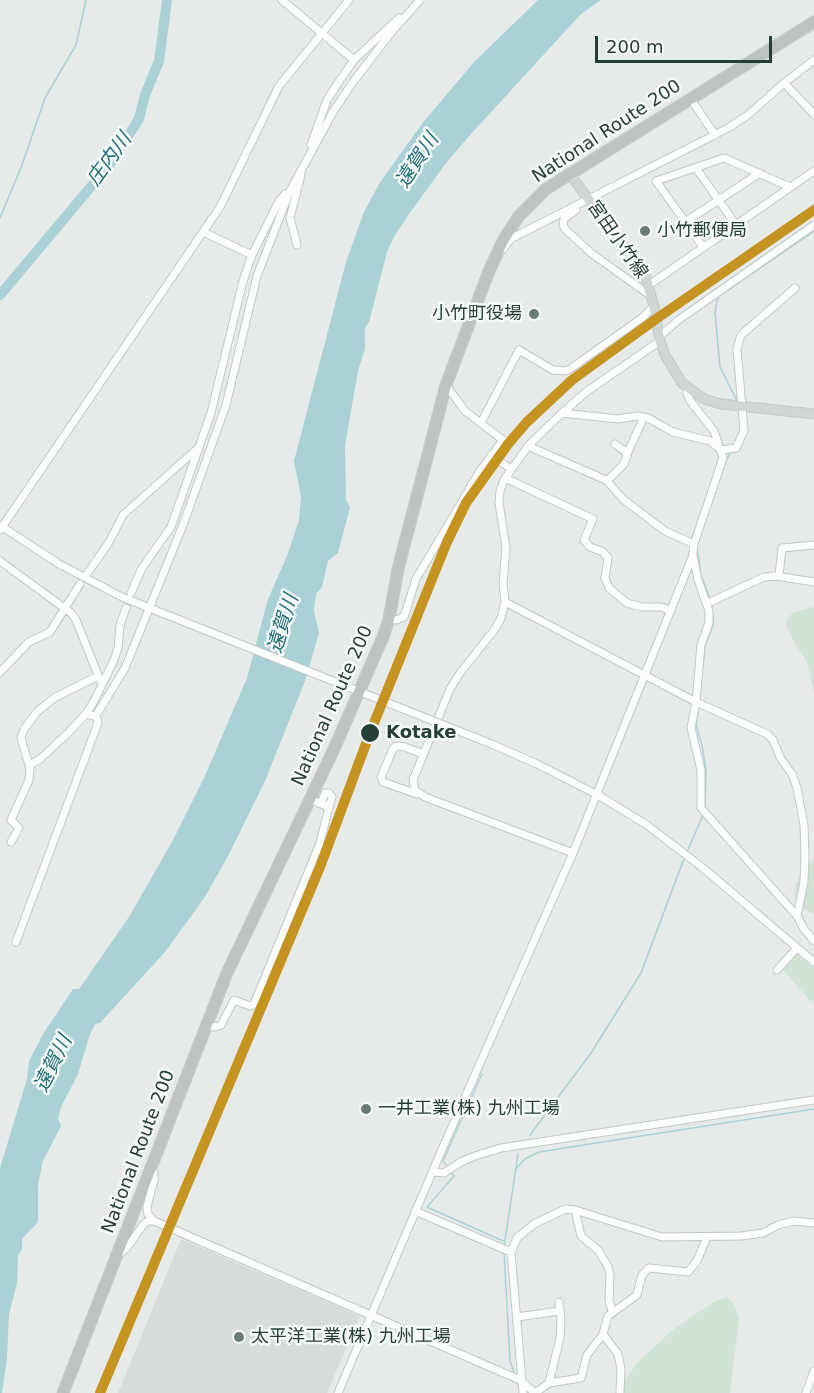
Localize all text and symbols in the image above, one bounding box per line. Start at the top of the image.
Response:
scale bar [598,24,775,62]
text: 200 m [606,36,664,57]
street label: National Route 200 [529,76,685,188]
water label: 庄内川 [83,129,137,191]
water label: 遠賀川 [392,129,444,193]
street label: 宮田小竹線 [582,197,652,283]
place label: 小竹郵便局 [657,220,747,242]
marker: 小竹郵便局 [638,224,652,238]
place label: 小竹町役場 [432,303,522,325]
marker: 小竹町役場 [527,307,541,321]
water label: 遠賀川 [264,592,304,656]
street label: National Route 200 [288,623,378,789]
marker: Kotake [359,722,381,744]
place label: Kotake [386,722,456,744]
water label: 遠賀川 [30,1032,78,1096]
street label: National Route 200 [98,1067,180,1237]
place label: 一井工業(株) 九州工場 [378,1098,560,1120]
marker: 一井工業(株) 九州工場 [359,1102,373,1116]
place label: 太平洋工業(株) 九州工場 [251,1326,451,1348]
marker: 太平洋工業(株) 九州工場 [232,1330,246,1344]

